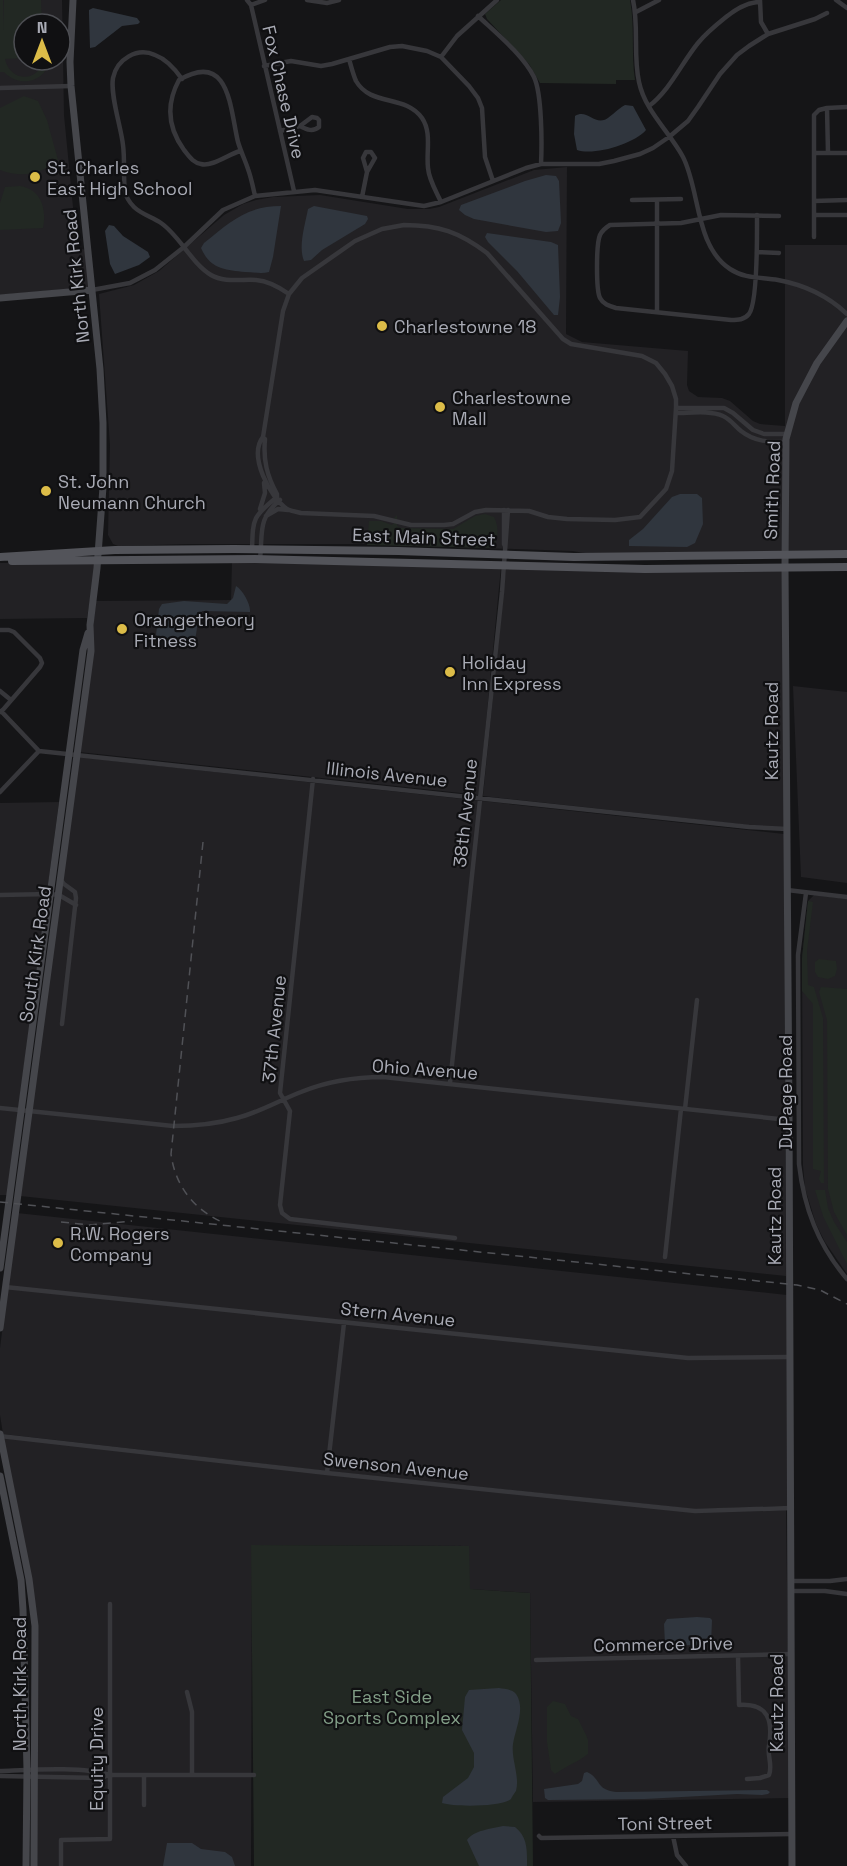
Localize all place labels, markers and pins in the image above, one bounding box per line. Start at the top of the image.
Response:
place label: St. Charles East High School [47,156,193,200]
marker: St. Charles East High School [28,170,42,184]
place label: Charlestowne 18 [394,315,536,338]
marker: Charlestowne 18 [375,319,389,333]
place label: Charlestowne Mall [452,386,571,430]
marker: Charlestowne Mall [433,400,447,414]
place label: St. John Neumann Church [58,470,206,514]
marker: St. John Neumann Church [39,484,53,498]
place label: Orangetheory Fitness [134,608,255,652]
marker: Orangetheory Fitness [115,622,129,636]
place label: Holiday Inn Express [462,651,562,695]
marker: Holiday Inn Express [443,665,457,679]
place label: R.W. Rogers Company [70,1222,170,1266]
marker: R.W. Rogers Company [51,1236,65,1250]

